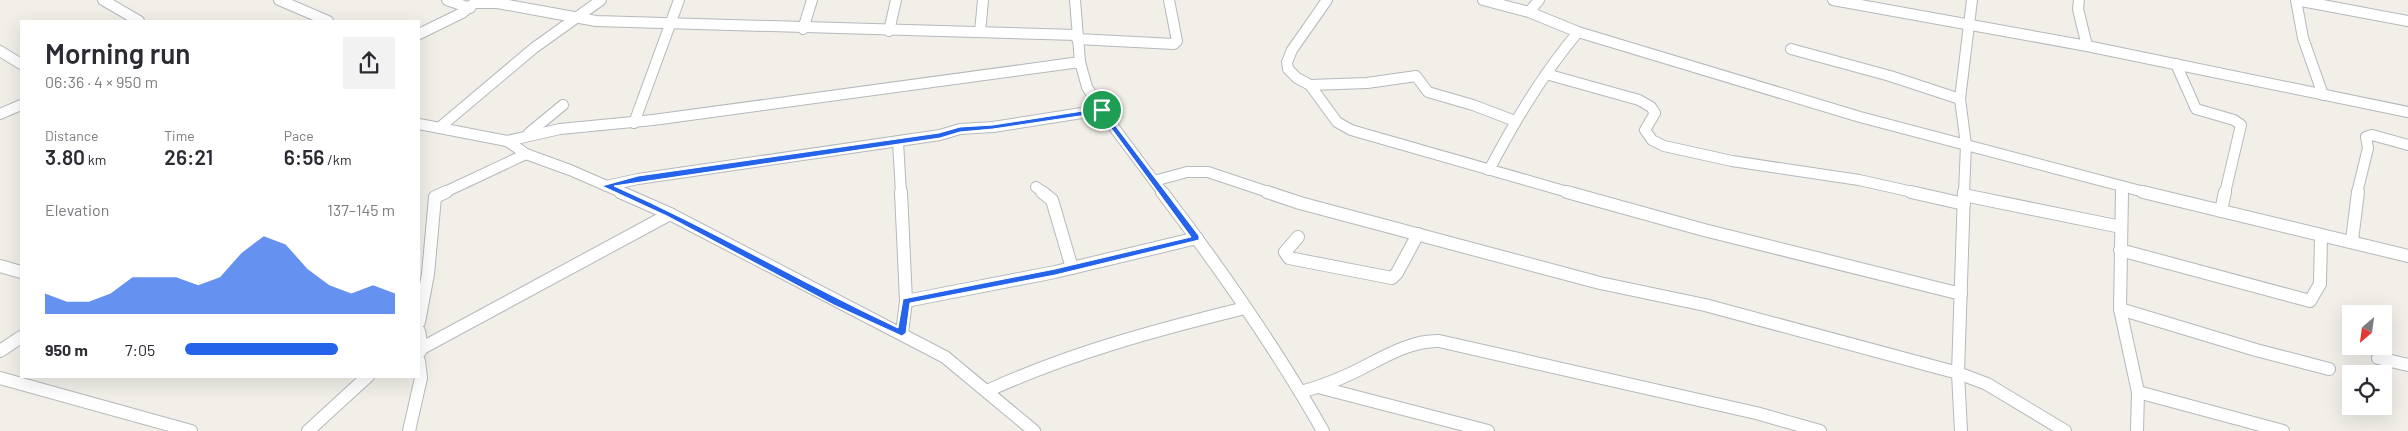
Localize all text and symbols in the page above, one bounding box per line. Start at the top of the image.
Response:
text: Morning run [45,36,191,70]
button: share [343,37,395,89]
text: 06:36 · 4 × 950 m [45,72,158,91]
pin [1081,89,1123,131]
icon: arrive [1088,96,1116,124]
text: Distance [45,127,98,144]
text: Time [164,127,195,144]
text: Pace [284,127,314,144]
text: 3.80 [45,144,85,169]
text: 26:21 [164,144,213,169]
text: 6:56 [284,144,324,169]
text: km [85,151,106,168]
text: /km [324,151,351,168]
text: Elevation [45,200,109,219]
text: 137–145 m [327,200,395,219]
north arrow [2342,305,2392,355]
map controls [2342,305,2392,415]
text: 950 m [45,340,88,359]
text: 7:05 [125,340,155,359]
button: locate [2342,365,2392,415]

